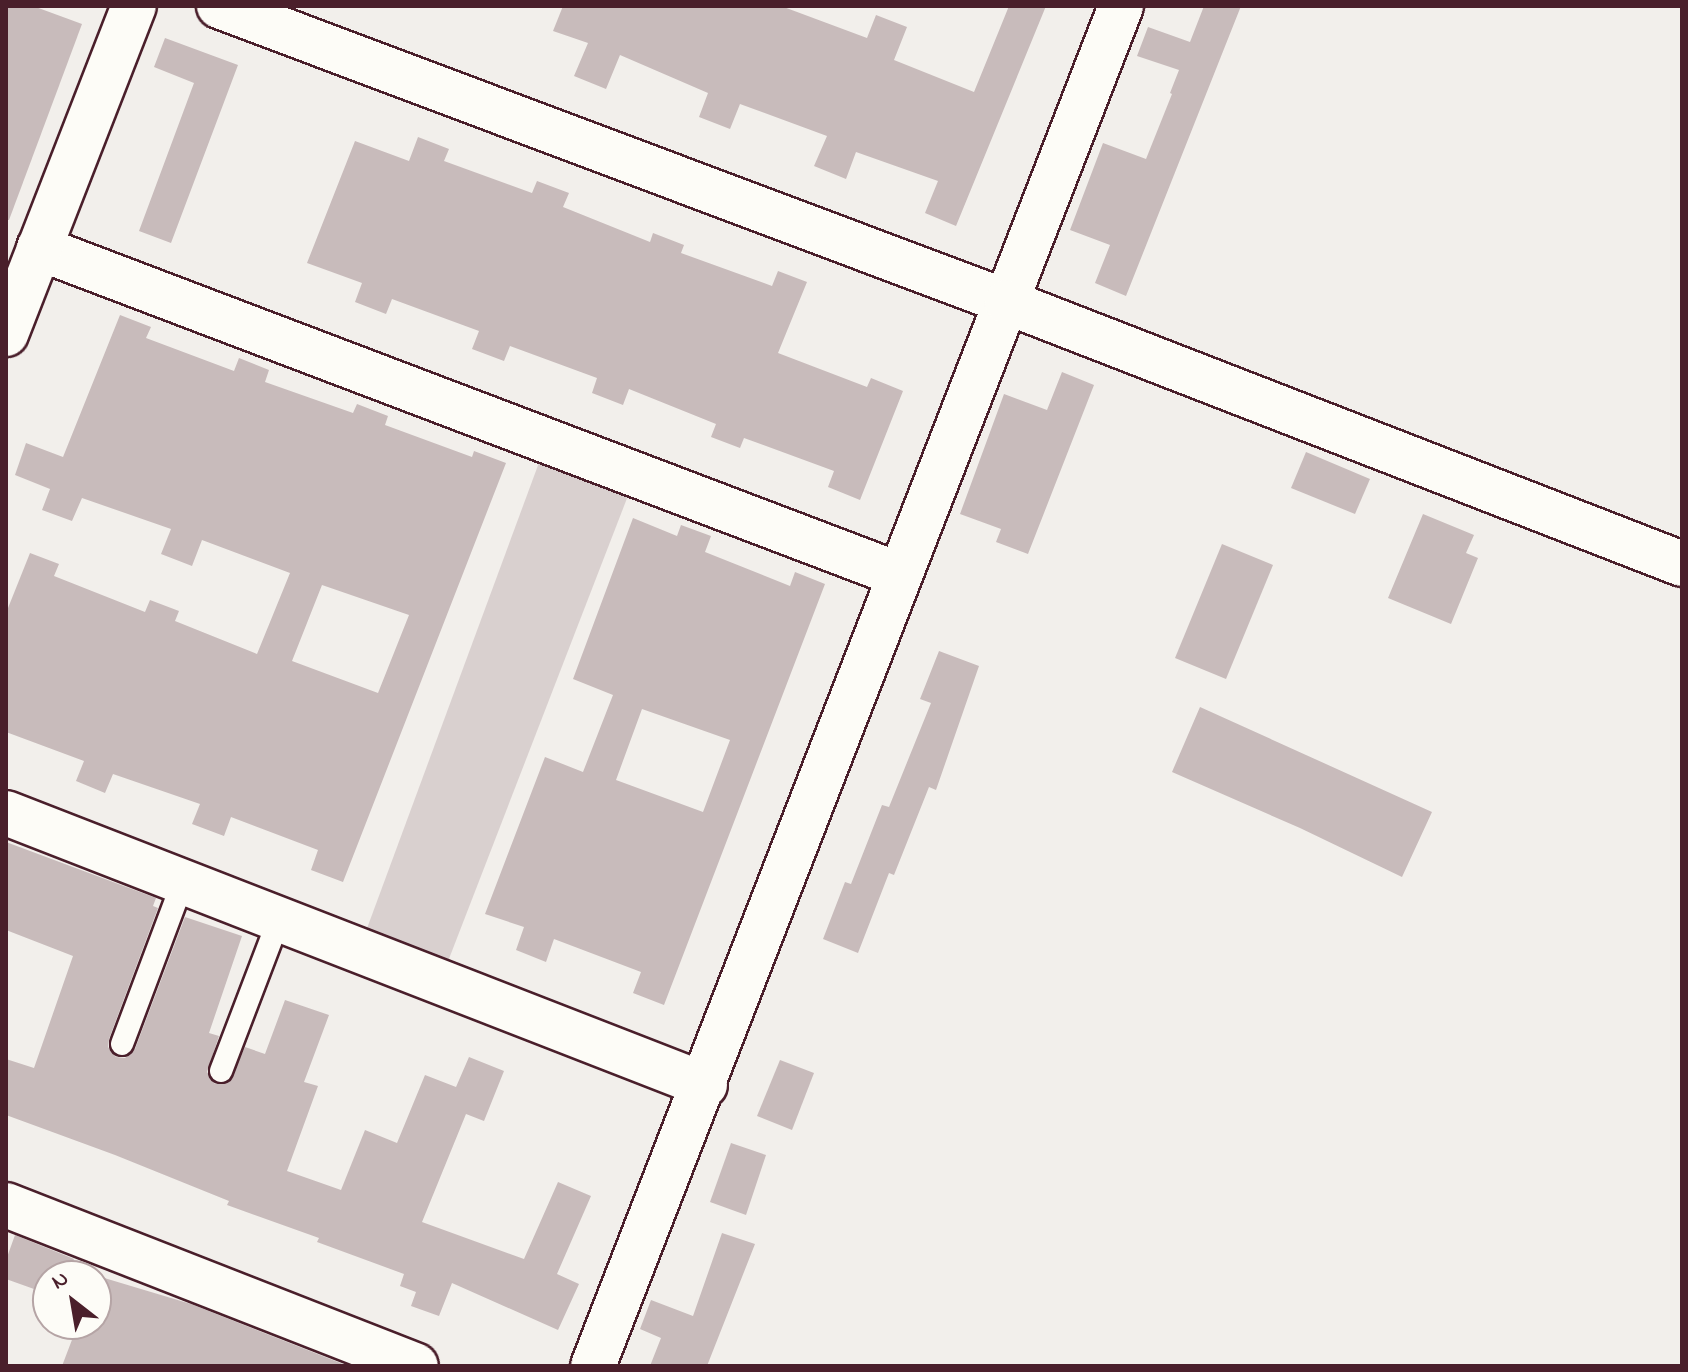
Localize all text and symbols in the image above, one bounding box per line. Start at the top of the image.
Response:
north arrow [32,1260,112,1340]
text: N [46,1264,75,1299]

